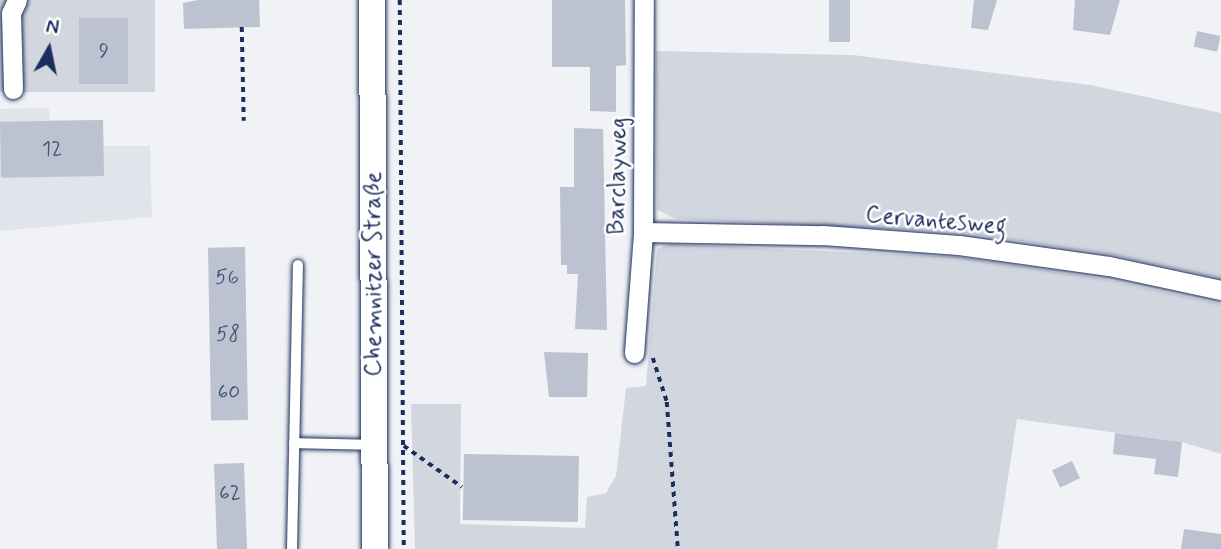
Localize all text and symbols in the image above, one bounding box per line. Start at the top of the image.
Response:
north arrow [14,14,84,84]
text: N [44,14,61,41]
house number: 9 [99,38,109,64]
street label: Barclayweg [603,117,633,235]
house number: 12 [42,136,62,162]
street label: Chemnitzer Straße [360,172,388,376]
street label: Cervantesweg [864,200,1008,242]
house number: 56 [215,264,239,290]
house number: 58 [216,321,240,347]
house number: 60 [218,379,240,405]
house number: 62 [219,480,241,506]

